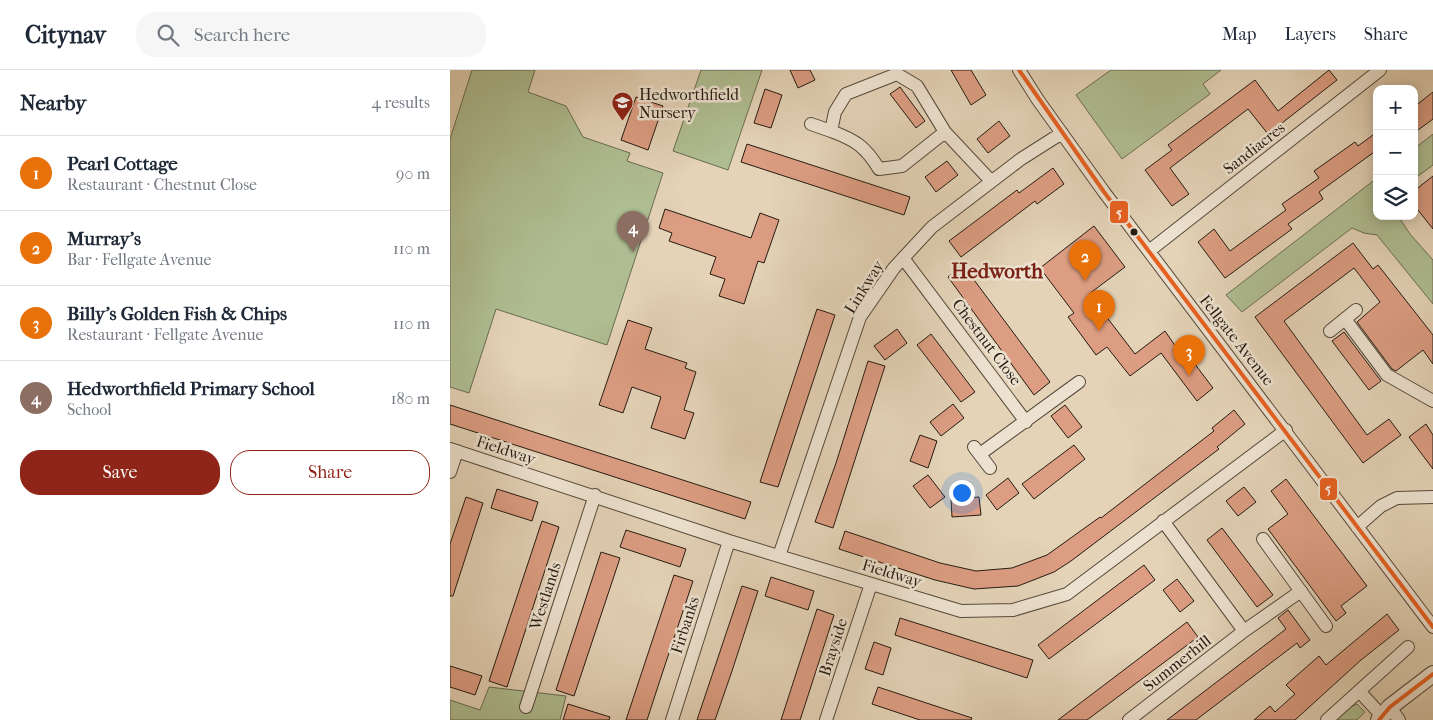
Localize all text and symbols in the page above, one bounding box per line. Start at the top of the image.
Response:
search box [136,12,486,57]
text: Citynav [25,21,106,49]
icon: search [154,21,182,49]
text: Search here [194,24,290,46]
text: Map [1222,24,1256,45]
text: Layers [1284,24,1336,45]
text: Share [1364,24,1408,45]
place label: Hedworthfield Nursery [639,85,739,122]
map controls [1373,85,1418,220]
button: + [1373,85,1418,130]
text: Nearby [20,91,86,115]
school or university icon: Hedworthfield Nursery [611,91,635,122]
text: 4 results [372,93,430,112]
street label: Sandiacres [1219,118,1289,178]
button: − [1373,130,1418,175]
text: Pearl Cottage [67,153,178,175]
text: 1 [33,164,39,183]
text: 90 m [396,164,430,183]
text: Restaurant · Chestnut Close [67,175,257,194]
button: layers [1373,175,1418,220]
line badge: 5 [1109,200,1129,224]
text: 5 [1116,204,1122,221]
pin: 4 [617,211,649,252]
unlabelled marker [1129,227,1139,237]
text: Murray's [67,228,141,250]
text: 2 [32,239,40,258]
text: 110 m [393,239,430,258]
pin: 2 [1069,240,1101,281]
text: Bar · Fellgate Avenue [67,250,212,269]
street label: Linkway [840,256,888,317]
district label: Hedworth [951,259,1043,283]
pin: 1 [1083,290,1115,331]
street label: Fellgate Avenue [1196,291,1278,389]
street label: Chestnut Close [948,295,1026,389]
text: Billy's Golden Fish & Chips [67,303,287,325]
text: 3 [33,314,39,333]
text: 110 m [393,314,430,333]
text: Restaurant · Fellgate Avenue [67,325,263,344]
pin: 3 [1173,335,1205,376]
text: Hedworthfield Primary School [67,378,315,400]
text: 4 [31,389,41,408]
text: 180 m [391,389,430,408]
text: School [67,400,112,419]
street label: Fieldway [474,431,539,469]
button: Save [20,450,220,495]
button: Share [230,450,430,495]
line badge: 5 [1319,477,1338,501]
your location [949,480,975,506]
text: 5 [1325,480,1331,497]
street label: Fieldway [860,555,925,591]
street label: Westlands [525,560,565,633]
street label: Firbanks [667,594,703,656]
street label: Brayside [815,615,851,678]
street label: Summerhill [1139,630,1215,695]

